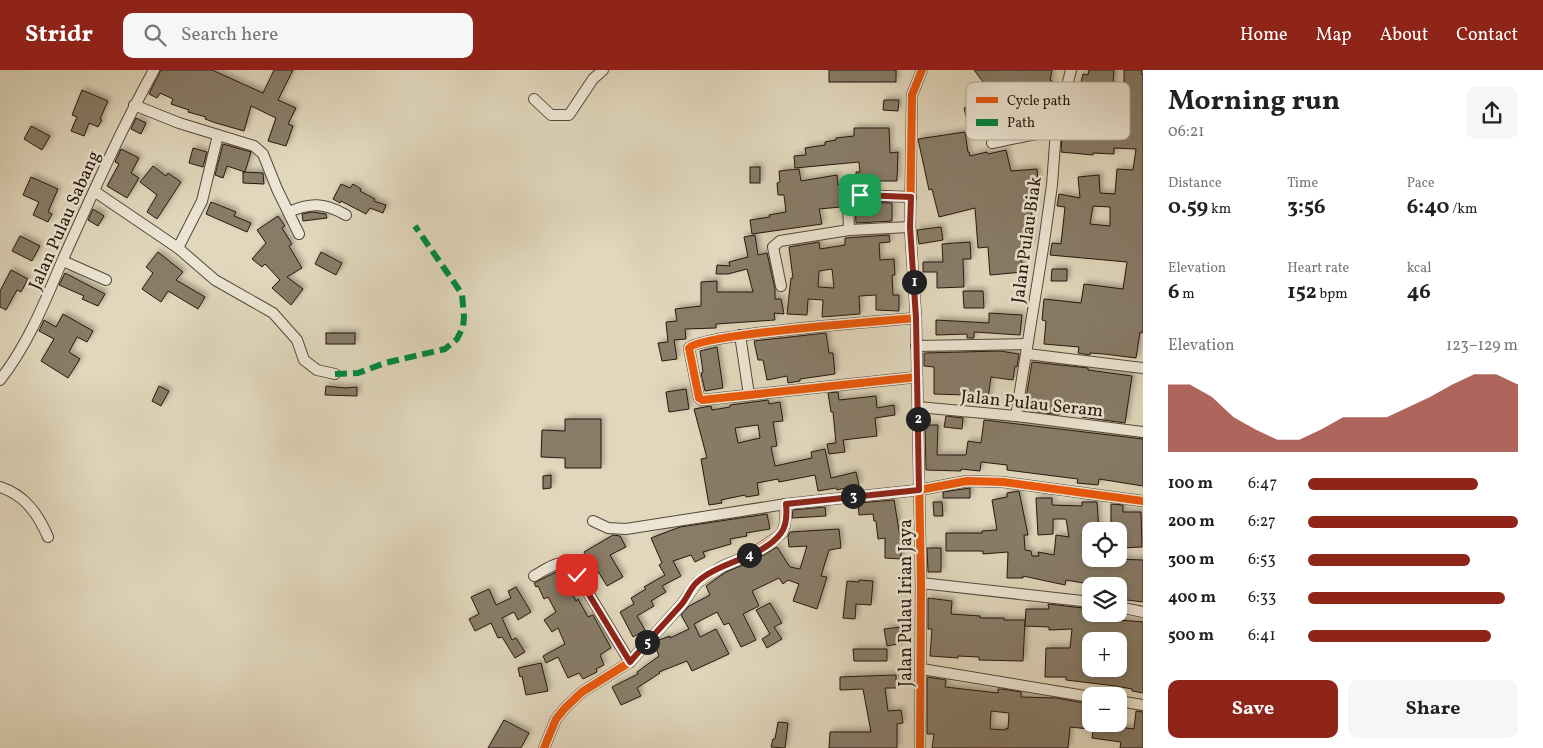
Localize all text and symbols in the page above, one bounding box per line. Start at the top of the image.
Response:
search box [123,13,473,58]
text: Stridr [25,18,93,52]
icon: search [141,21,169,49]
text: Search here [181,22,278,48]
text: Home [1240,23,1288,48]
text: Map [1316,23,1352,48]
text: About [1380,23,1428,48]
text: Contact [1456,23,1518,48]
legend [966,82,1130,140]
text: Morning run [1168,82,1340,121]
button: share [1466,87,1518,139]
text: Cycle path [1007,92,1071,111]
text: Path [1007,114,1035,133]
text: 06:21 [1168,121,1205,143]
street label: Jalan Pulau Sabang [23,147,107,294]
pin [839,174,881,216]
text: Distance [1168,174,1222,193]
text: Time [1287,174,1318,193]
text: Pace [1407,174,1435,193]
street label: Jalan Pulau Biak [1006,175,1049,305]
icon: arrive [846,181,874,209]
text: 0.59 [1168,193,1208,222]
text: 3:56 [1287,193,1326,222]
text: 6:40 [1407,193,1449,222]
text: km [1208,200,1231,219]
text: /km [1449,200,1477,219]
text: Elevation [1168,259,1226,278]
text: Heart rate [1287,259,1349,278]
text: kcal [1407,259,1432,278]
pin: 1 [902,270,926,294]
text: 1 [912,273,917,292]
text: 6 [1168,278,1180,307]
text: 152 [1287,278,1317,307]
text: 46 [1407,278,1431,307]
text: m [1180,285,1195,304]
text: bpm [1317,285,1348,304]
text: Elevation [1168,335,1235,357]
text: 123–129 m [1446,335,1518,357]
street label: Jalan Pulau Seram [959,385,1104,424]
pin: 2 [906,406,930,432]
text: 2 [915,410,922,429]
text: 100 m [1168,473,1213,495]
text: 6:47 [1248,473,1277,495]
pin: 3 [840,484,866,508]
text: 3 [850,487,857,506]
text: 200 m [1168,511,1215,533]
text: 6:27 [1248,511,1276,533]
street label: Jalan Pulau Irian Jaya [894,519,919,687]
map controls [1082,522,1127,732]
button: locate [1082,522,1127,567]
pin: 4 [736,542,762,568]
text: 4 [745,546,754,565]
text: 300 m [1168,549,1214,571]
text: 6:53 [1248,549,1276,571]
pin [556,554,598,596]
icon: check [563,561,591,589]
button: layers [1082,577,1127,622]
text: 400 m [1168,587,1216,609]
text: 6:33 [1248,587,1276,609]
text: 500 m [1168,625,1214,647]
text: 6:41 [1248,625,1276,647]
pin: 5 [634,630,660,654]
button: + [1082,632,1127,677]
text: 5 [644,633,651,652]
button: Save [1168,680,1338,738]
button: Share [1348,680,1518,738]
button: − [1082,687,1127,732]

